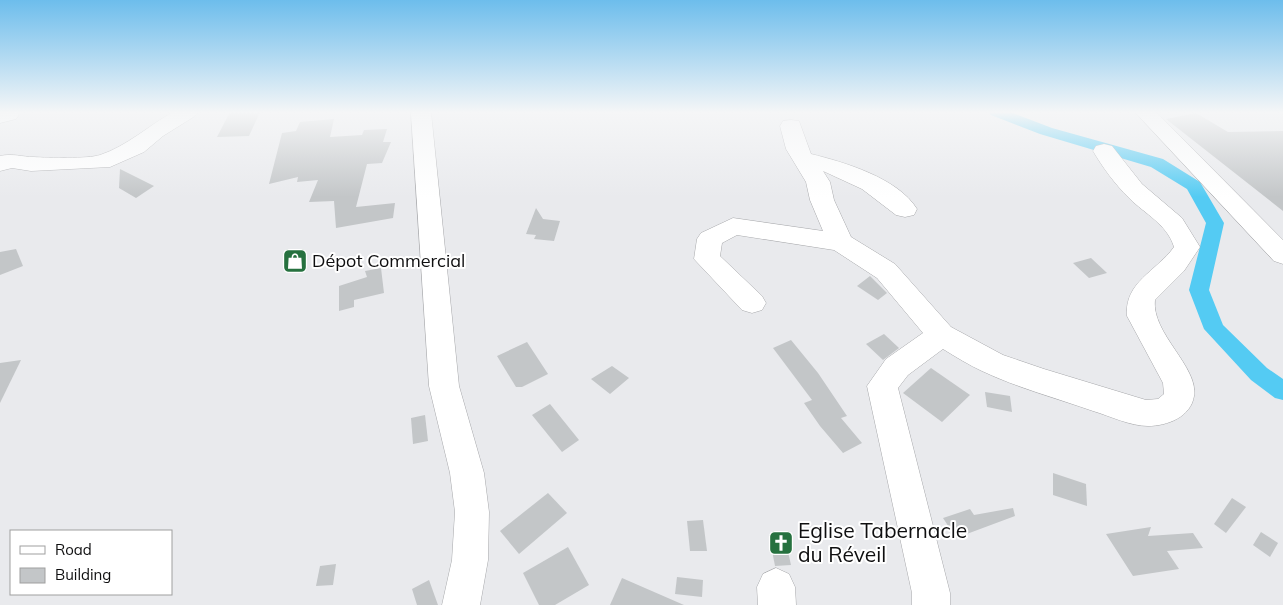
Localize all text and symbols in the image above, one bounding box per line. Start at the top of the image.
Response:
shop icon: Dépot Commercial [282,248,308,274]
place label: Dépot Commercial [312,249,465,272]
place label: Eglise Tabernacle du Réveil [798,517,967,567]
legend [10,530,172,595]
church icon: Eglise Tabernacle du Réveil [768,530,794,556]
text: Road [55,540,92,559]
text: Building [55,565,111,584]

